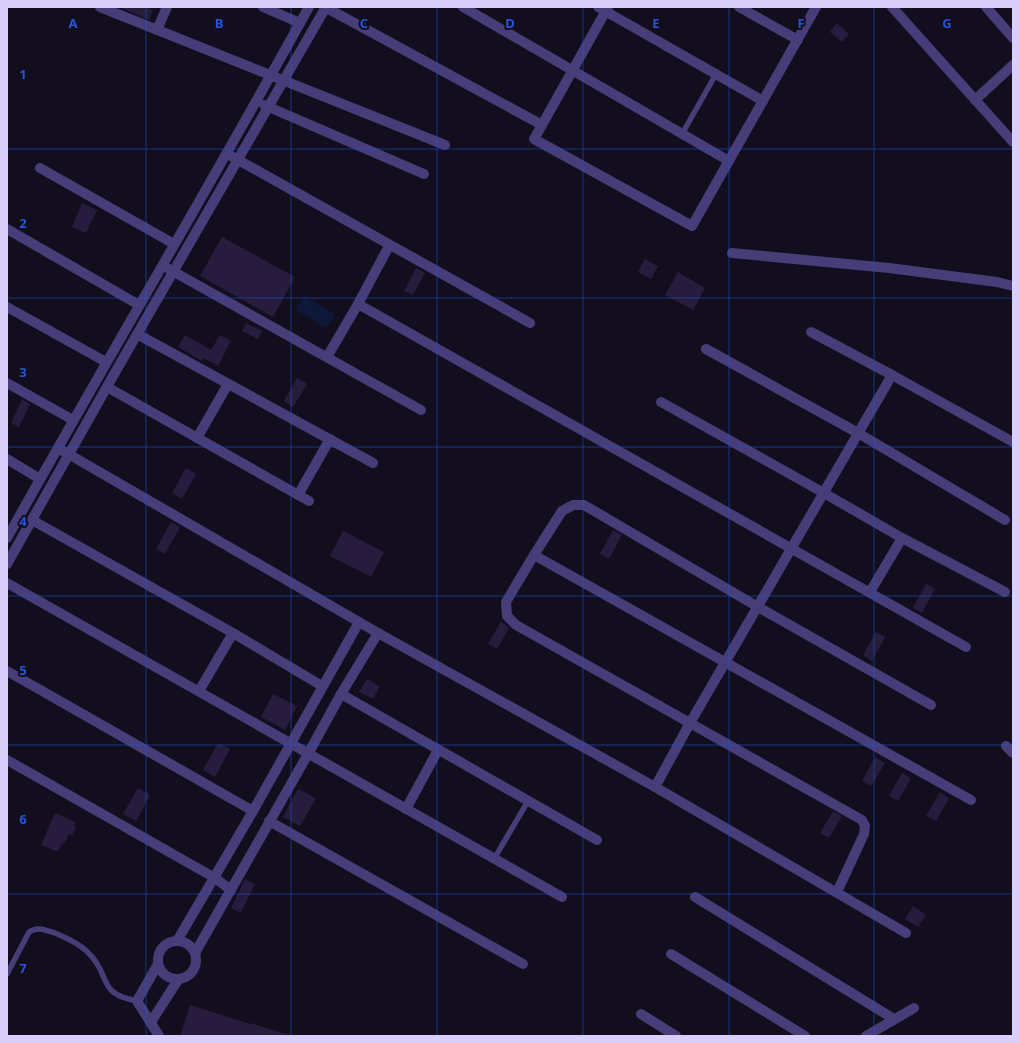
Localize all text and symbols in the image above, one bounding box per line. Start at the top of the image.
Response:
text: A [69,14,78,32]
text: B [215,14,223,32]
text: C [360,14,368,32]
text: D [505,14,515,32]
text: E [652,14,660,32]
text: F [797,14,805,32]
text: G [942,14,952,32]
text: 1 [19,65,27,83]
text: 2 [19,214,27,232]
text: 3 [19,363,27,381]
text: 4 [19,512,27,530]
text: 5 [19,661,27,679]
text: 6 [19,810,27,828]
text: 7 [19,959,27,977]

